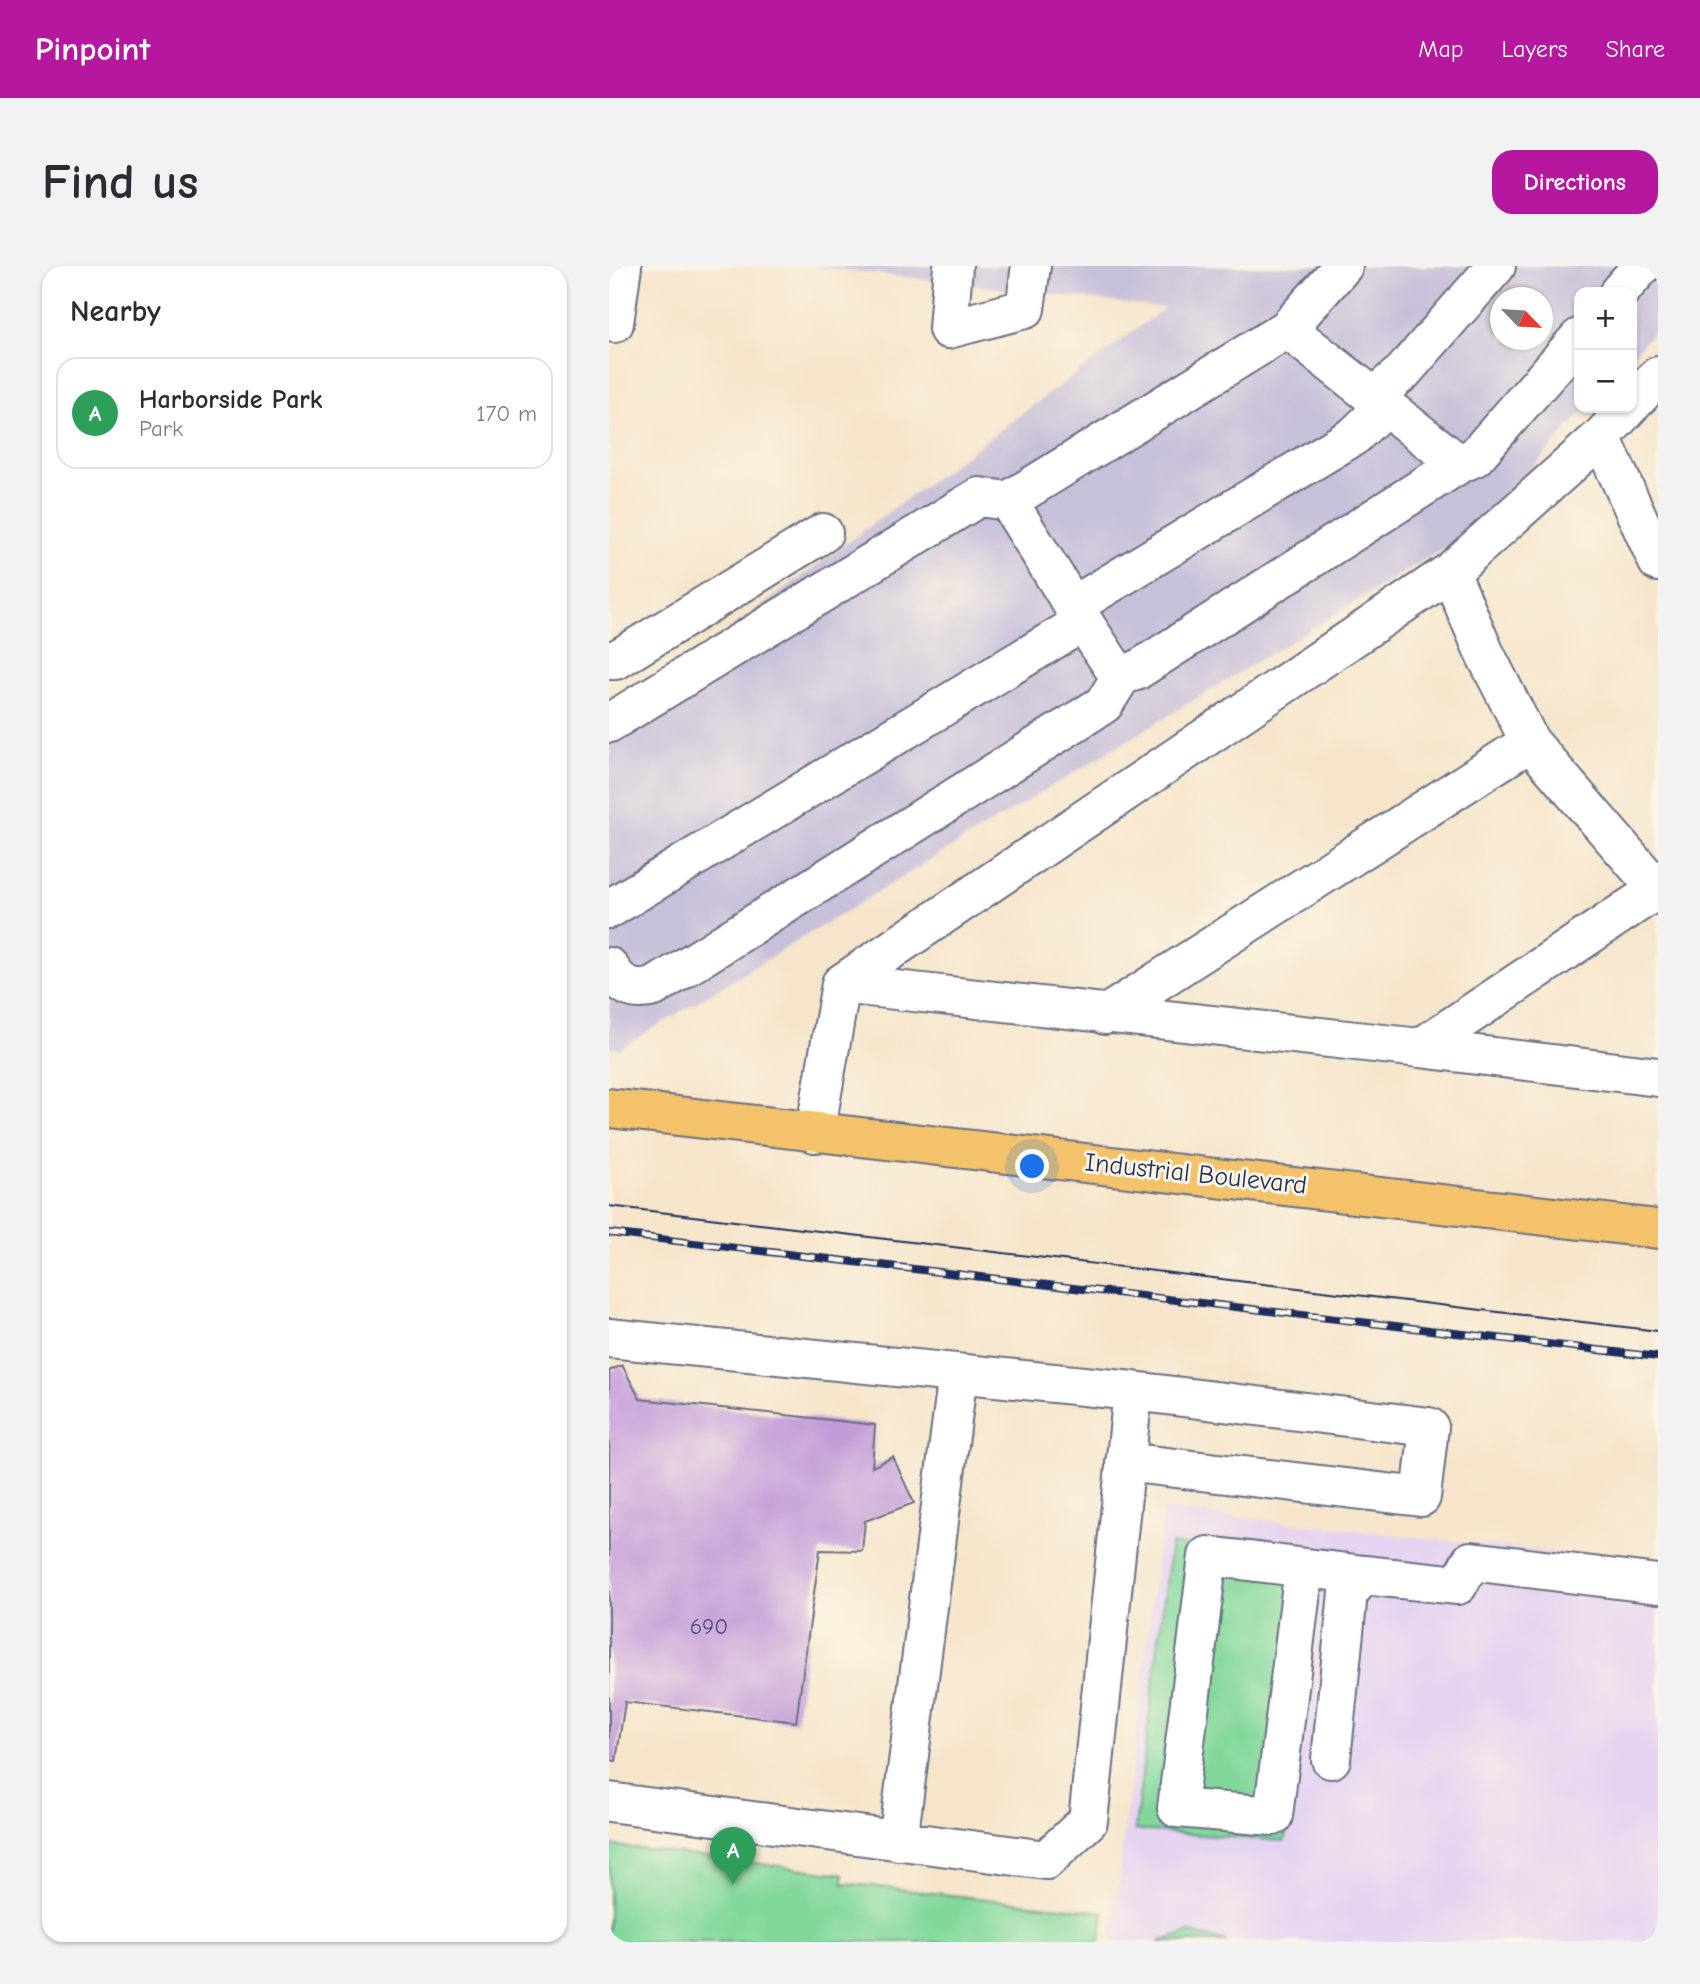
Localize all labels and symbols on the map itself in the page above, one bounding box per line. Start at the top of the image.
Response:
north arrow [1490,287,1553,350]
street label: Industrial Boulevard [1084,1147,1308,1201]
your location [1015,1149,1049,1183]
house number: 690 [690,1613,728,1640]
pin: A [710,1827,756,1885]

